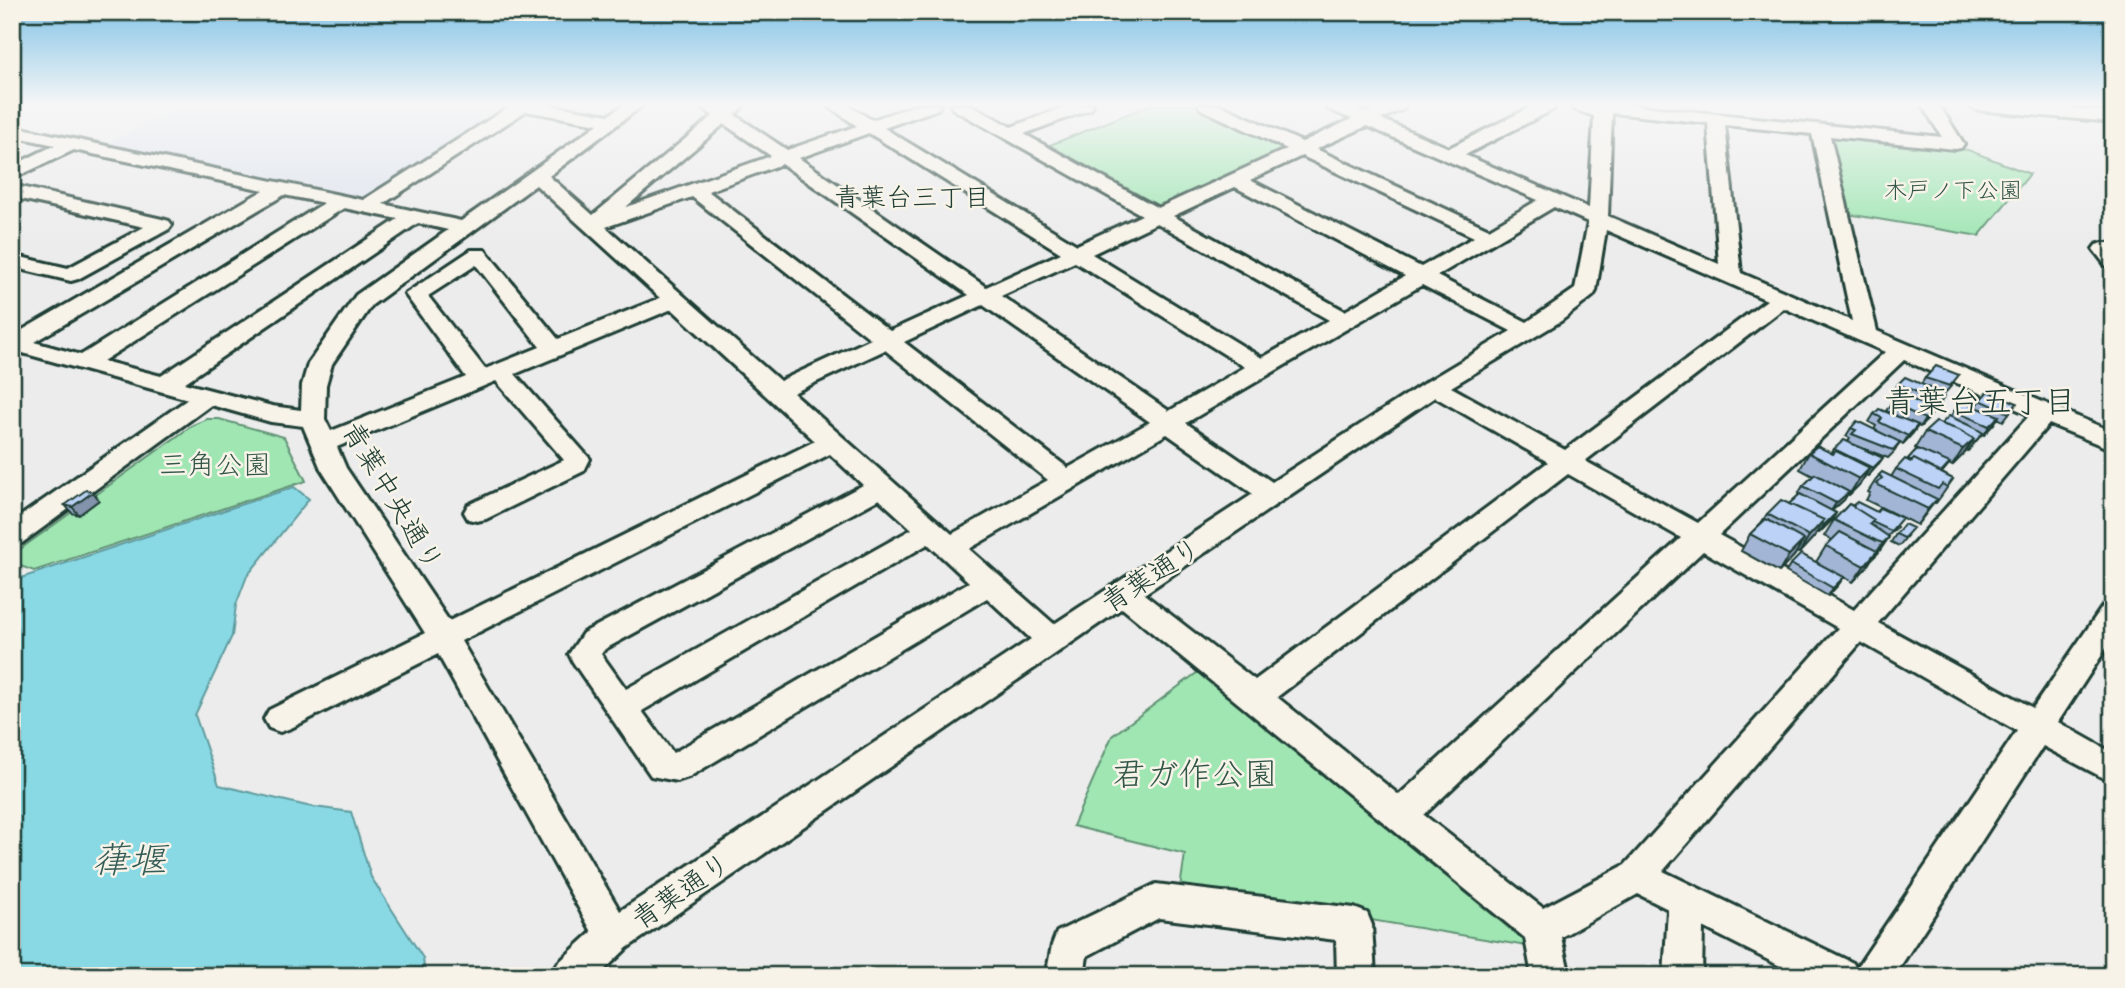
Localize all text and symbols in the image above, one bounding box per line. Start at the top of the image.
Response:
park label: 木戸ノ下公園 [1884,176,2022,205]
district label: 青葉台三丁目 [834,181,990,214]
district label: 青葉台五丁目 [1884,381,2076,422]
street label: 青葉中央通り [335,415,451,577]
park label: 三角公園 [159,447,271,482]
street label: 青葉通り [1094,530,1208,620]
park label: 君ガ作公園 [1113,753,1278,795]
water label: 葎堰 [92,836,170,883]
street label: 青葉通り [625,845,737,937]

